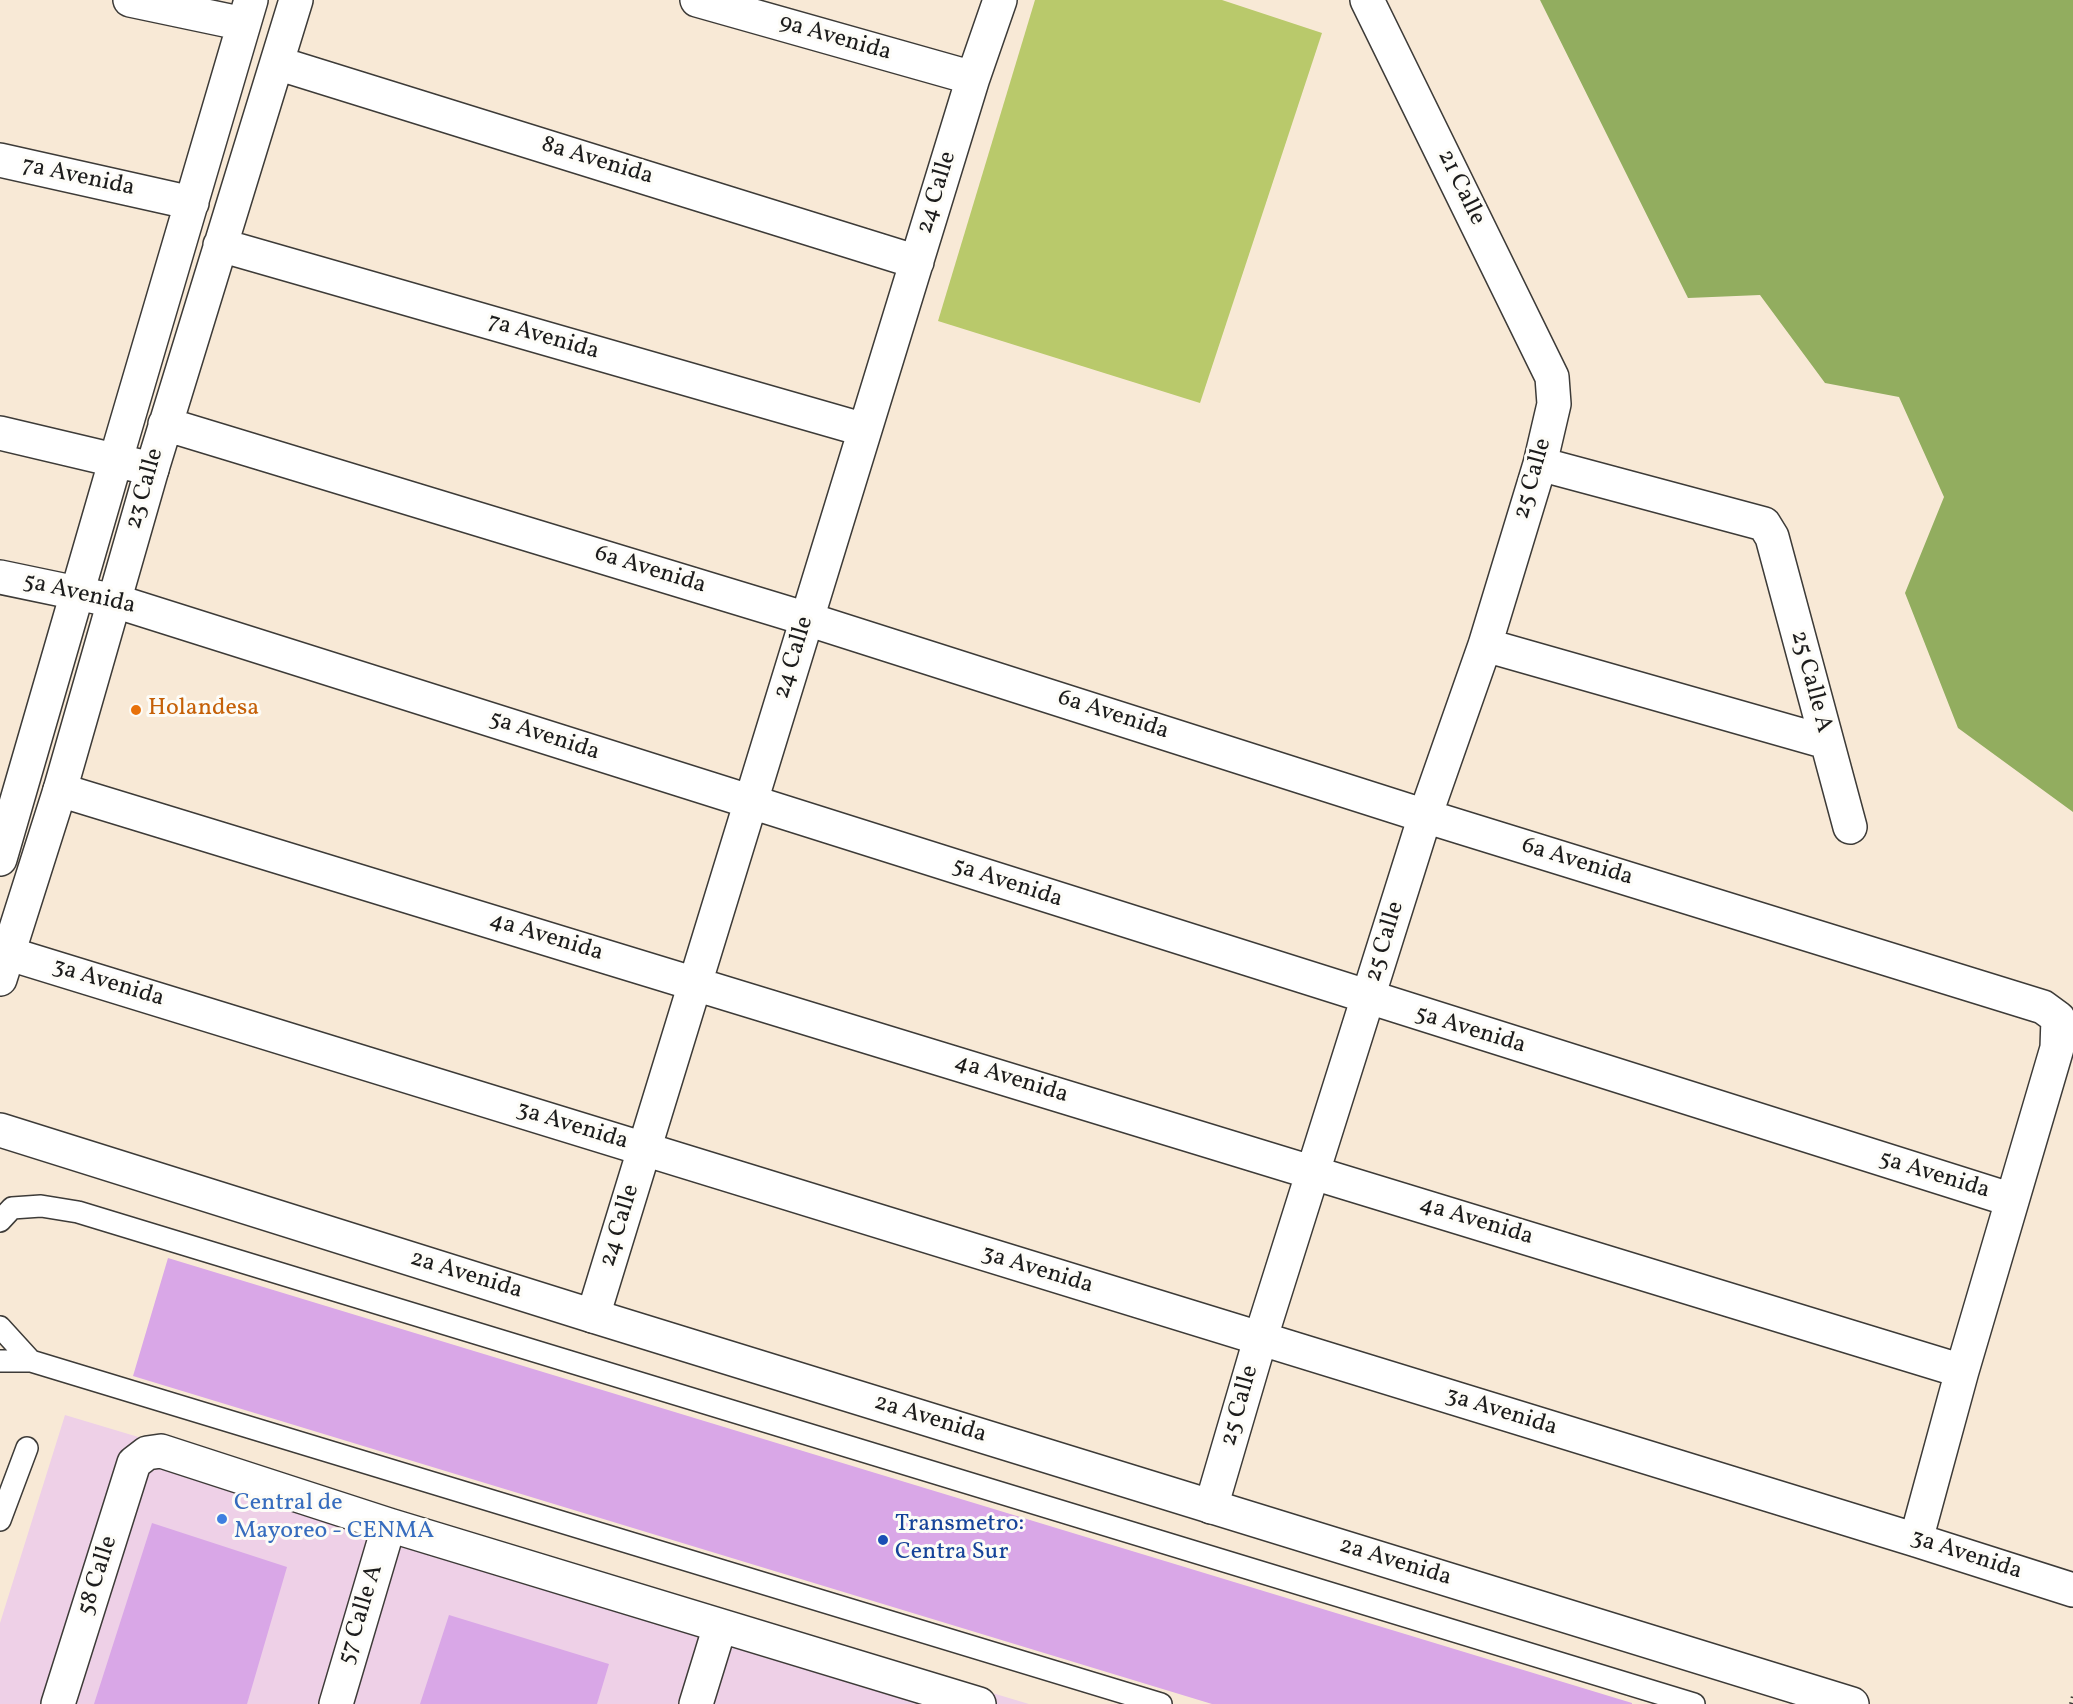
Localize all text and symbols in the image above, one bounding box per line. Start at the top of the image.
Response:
street label: 9a Avenida [776,9,894,69]
street label: 8a Avenida [538,131,656,193]
street label: 21 Calle [1429,146,1491,230]
street label: 24 Calle [912,148,964,238]
street label: 7a Avenida [19,152,137,204]
street label: 7a Avenida [484,308,602,368]
street label: 25 Calle [1509,435,1559,523]
street label: 23 Calle [121,445,171,533]
street label: 6a Avenida [591,540,709,602]
street label: 5a Avenida [20,568,138,622]
street label: 24 Calle [769,613,821,703]
street label: 25 Calle A [1783,628,1837,736]
street label: 6a Avenida [1054,685,1172,747]
place label: Holandesa [148,696,259,724]
marker: Holandesa [129,703,143,717]
street label: 5a Avenida [485,706,603,768]
street label: 6a Avenida [1518,832,1636,894]
street label: 5a Avenida [948,853,1066,915]
street label: 25 Calle [1360,898,1412,986]
street label: 4a Avenida [486,907,606,969]
street label: 3a Avenida [49,953,167,1015]
street label: 5a Avenida [1411,1000,1529,1062]
street label: 4a Avenida [951,1049,1071,1111]
street label: 3a Avenida [513,1096,631,1158]
street label: 5a Avenida [1875,1145,1993,1207]
street label: 24 Calle [595,1181,647,1271]
street label: 4a Avenida [1416,1191,1536,1253]
street label: 3a Avenida [978,1240,1096,1302]
street label: 2a Avenida [406,1245,526,1307]
street label: 25 Calle [1216,1362,1266,1450]
street label: 3a Avenida [1442,1382,1560,1444]
street label: 2a Avenida [870,1389,990,1451]
place label: Central de Mayoreo - CENMA [234,1491,434,1547]
marker: Central de Mayoreo - CENMA [215,1512,229,1526]
place label: Transmetro: Centra Sur [895,1512,1024,1568]
street label: 3a Avenida [1907,1524,2025,1588]
street label: 2a Avenida [1335,1532,1455,1594]
street label: 58 Calle [73,1533,125,1619]
marker: Transmetro: Centra Sur [876,1533,890,1547]
street label: 57 Calle A [333,1562,391,1668]

